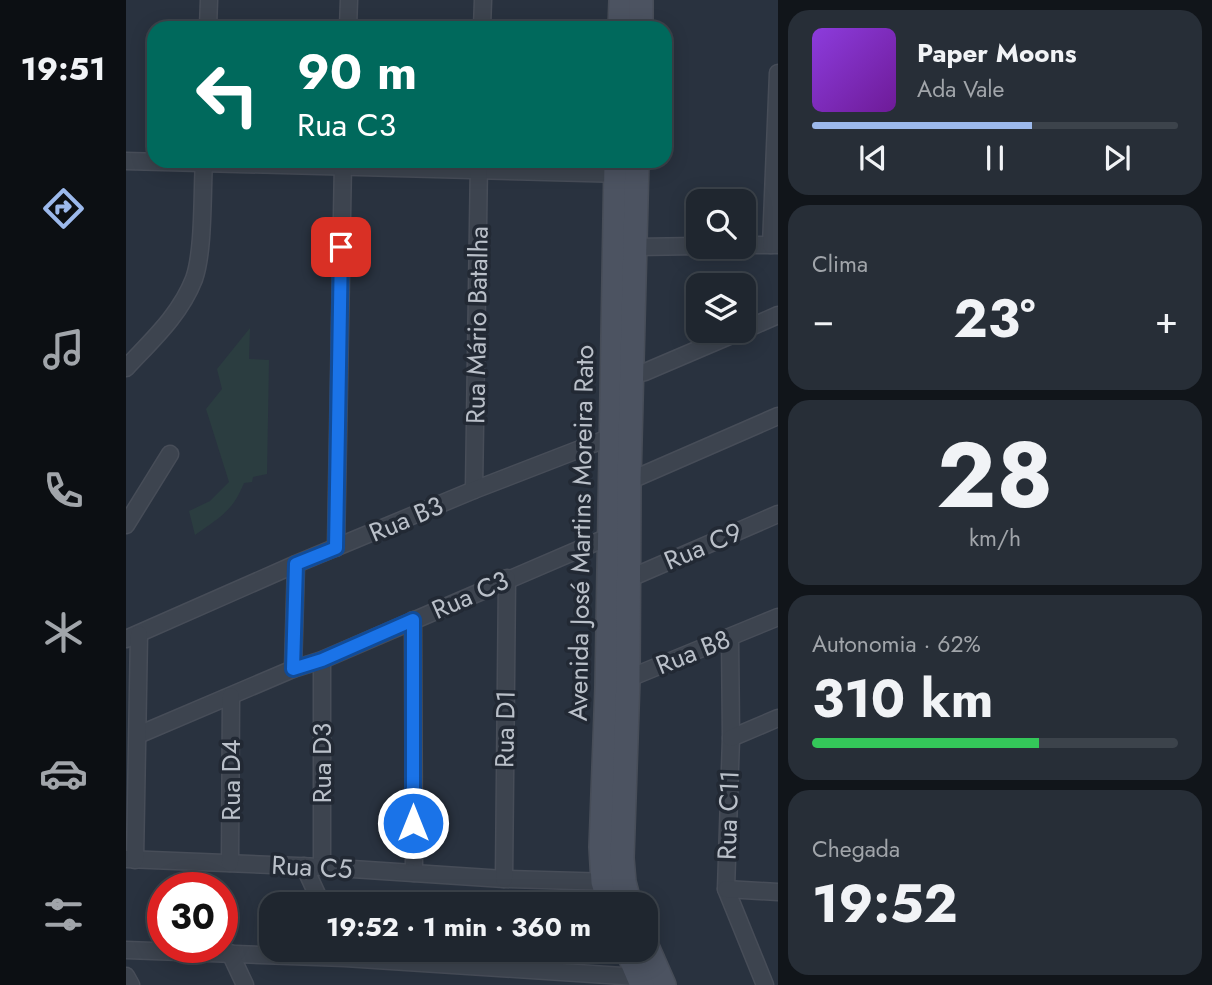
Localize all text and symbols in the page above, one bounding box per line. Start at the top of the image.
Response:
text: Paper Moons [917,34,1077,72]
text: 90 m [297,37,417,107]
text: 19:51 [21,46,105,92]
icon: left [182,49,273,140]
text: Ada Vale [917,72,1004,106]
text: Rua C3 [297,102,396,148]
icon: previous [854,139,892,177]
icon: pause [976,139,1014,177]
icon: next [1098,139,1136,177]
icon: directions [39,184,88,233]
map controls [686,189,756,343]
button: search [686,189,756,259]
pin [311,217,371,277]
street label: Rua Mário Batalha [456,226,498,424]
icon: arrive [322,228,360,266]
text: Clima [812,247,868,281]
button: layers [686,273,756,343]
text: 23° [954,281,1035,357]
text: − [812,292,834,347]
text: + [1155,292,1178,347]
icon: music [39,325,88,374]
street label: Avenida José Martins Moreira Rato [559,345,603,721]
text: 28 [937,410,1053,541]
icon: phone [39,466,88,515]
street label: Rua B3 [363,486,449,552]
street label: Rua C9 [658,513,748,579]
text: km/h [969,521,1021,555]
street label: Rua C3 [425,561,515,629]
icon: climate [39,608,88,657]
street label: Rua B8 [650,620,736,684]
text: Autonomia · 62% [812,627,981,661]
text: 310 km [812,661,993,737]
street label: Rua D1 [485,690,525,768]
street label: Rua D3 [303,723,341,803]
street label: Rua D4 [212,739,250,821]
icon: car [39,749,88,798]
street label: Rua C11 [707,769,749,861]
position arrow [376,786,450,860]
text: Chegada [812,832,900,866]
street label: Rua C5 [271,846,353,888]
text: 19:52 [812,866,958,942]
speed limit sign: 30 [147,872,238,963]
icon: filters [39,890,88,939]
text: 19:52 · 1 min · 360 m [326,908,591,946]

